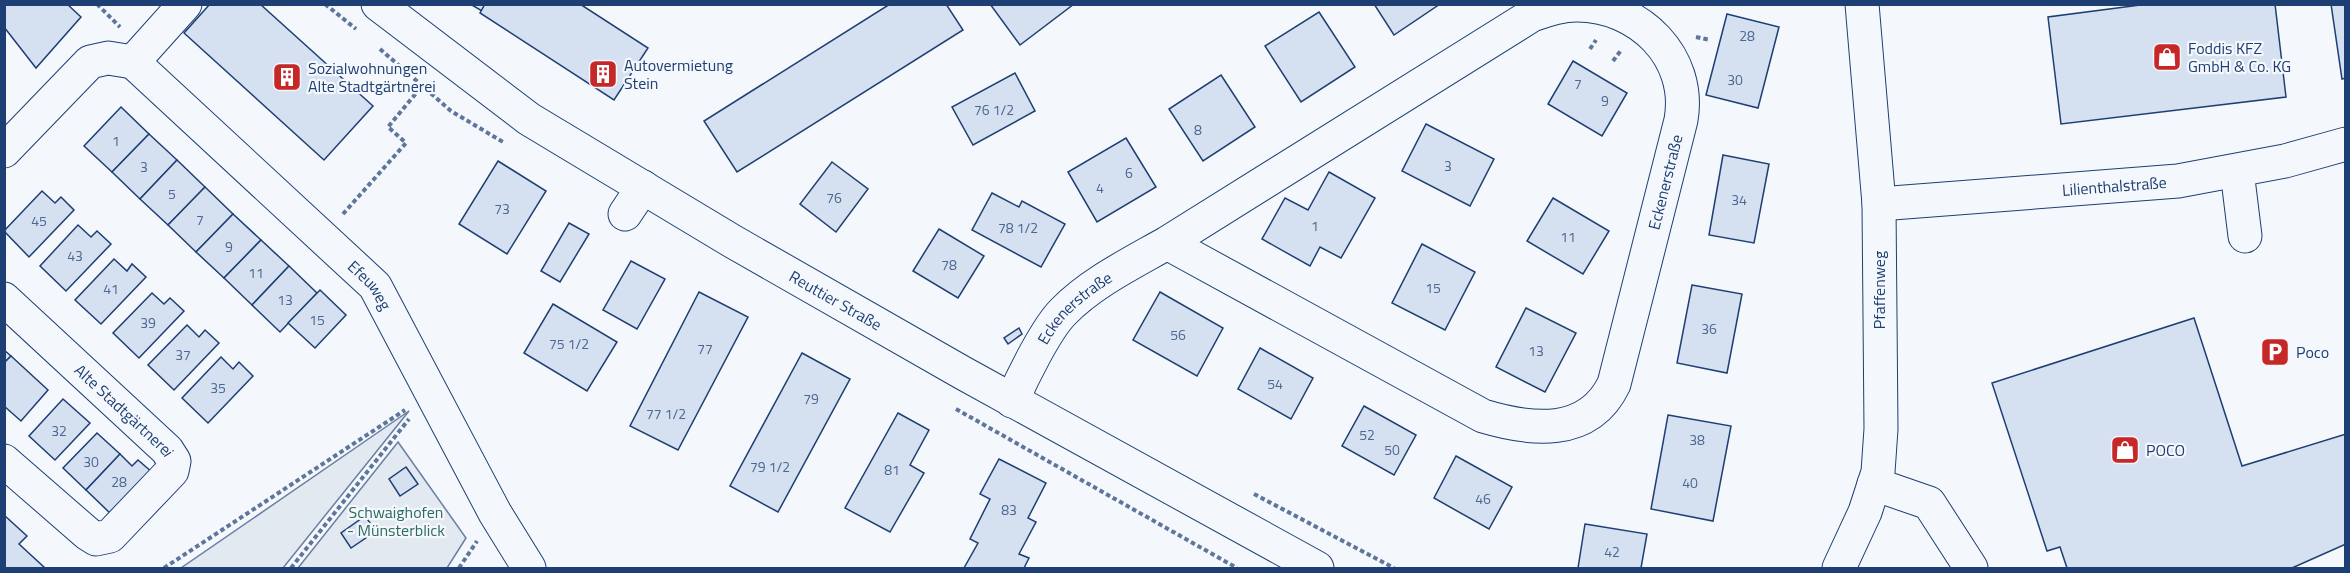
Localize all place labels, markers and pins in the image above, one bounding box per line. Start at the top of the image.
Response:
place label: Foddis KFZ GmbH & Co. KG [2188,36,2291,78]
shop icon: Foddis KFZ GmbH & Co. KG [2151,41,2183,73]
place label: Autovermietung Stein [624,53,733,95]
place label: Sozialwohnungen Alte Stadtgärtnerei [308,56,436,98]
building icon: Autovermietung Stein [587,58,619,90]
building icon: Sozialwohnungen Alte Stadtgärtnerei [271,61,303,93]
parking icon: Poco [2259,336,2291,368]
place label: Poco [2296,340,2329,364]
shop icon: POCO [2109,434,2141,466]
place label: POCO [2146,438,2185,462]

